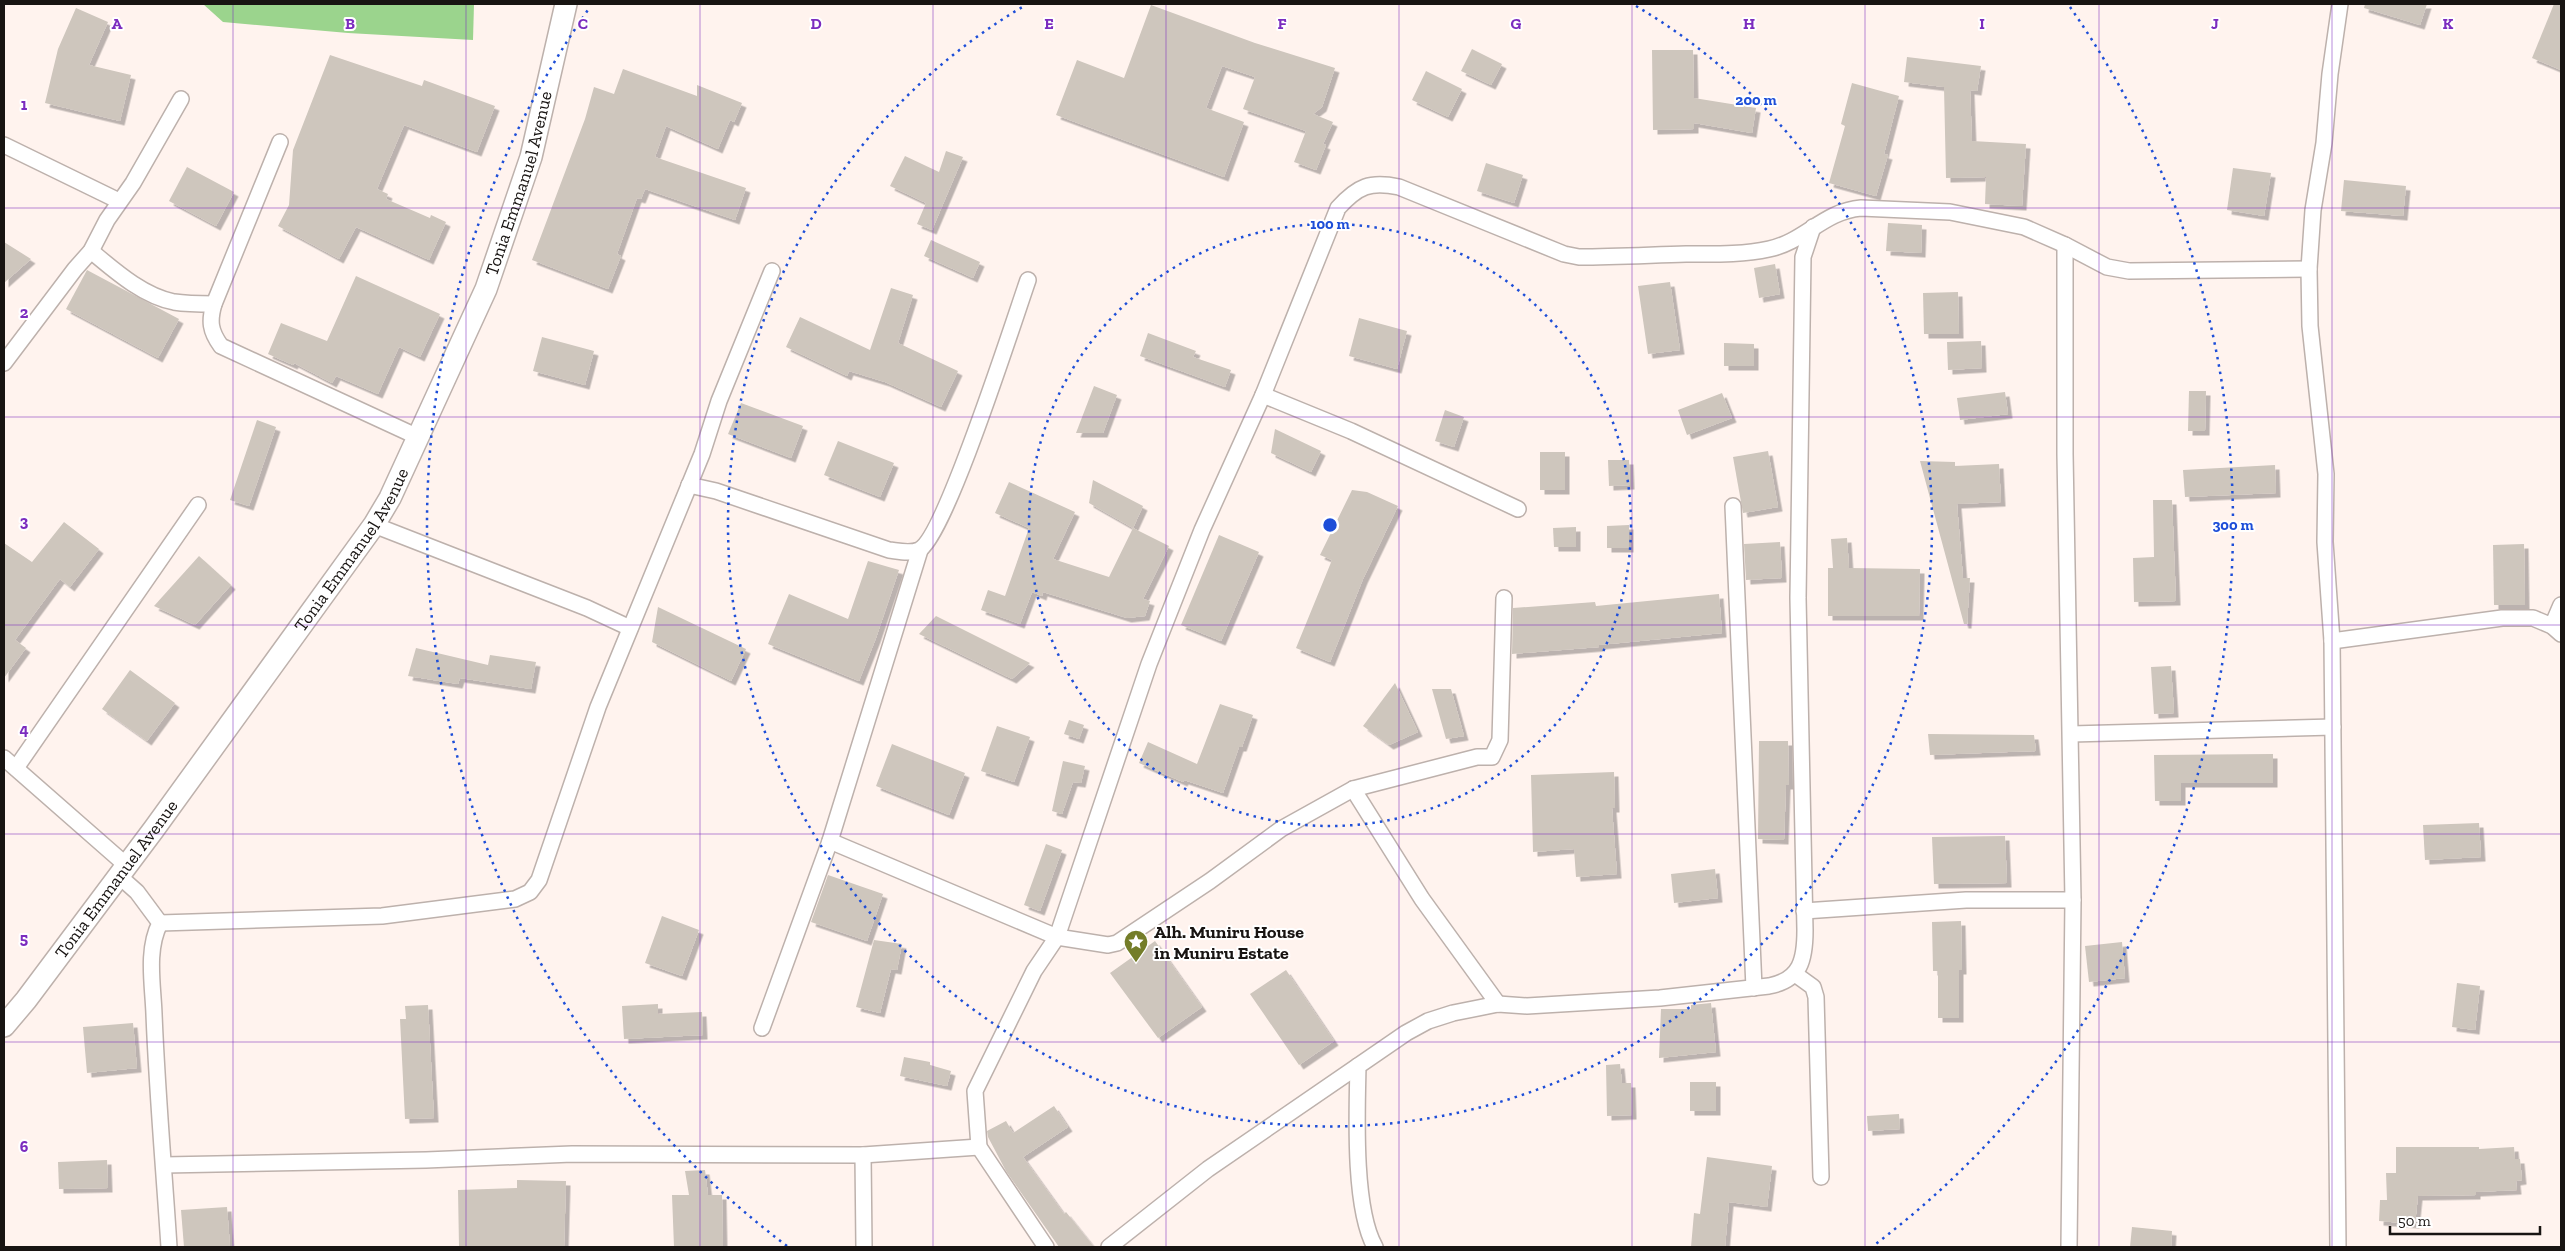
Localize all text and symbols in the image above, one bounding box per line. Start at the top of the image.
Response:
text: A [112,14,123,33]
text: B [345,14,355,33]
text: C [578,14,588,33]
text: D [810,14,822,33]
text: E [1044,14,1054,33]
text: F [1277,14,1287,33]
text: G [1511,14,1522,33]
text: H [1743,14,1755,33]
text: I [1979,14,1985,33]
text: J [2211,14,2219,33]
text: K [2443,14,2454,33]
street label: Tonia Emmanuel Avenue [480,89,557,279]
text: 200 m [1735,91,1777,109]
text: 1 [21,95,28,114]
text: 100 m [1310,215,1350,233]
text: 2 [20,303,29,322]
street label: Tonia Emmanuel Avenue [289,465,413,636]
text: 3 [20,512,29,531]
centre of rings [1321,516,1339,534]
text: 300 m [2212,516,2254,534]
text: 4 [19,720,29,739]
street label: Tonia Emmanuel Avenue [50,795,182,963]
place label: Alh. Muniru House in Muniru Estate [1154,921,1304,964]
text: 5 [20,929,28,948]
place icon: Alh. Muniru House in Muniru Estate [1123,929,1149,963]
text: 6 [20,1137,29,1156]
scale bar [2390,1204,2540,1236]
text: 50 m [2398,1212,2431,1230]

